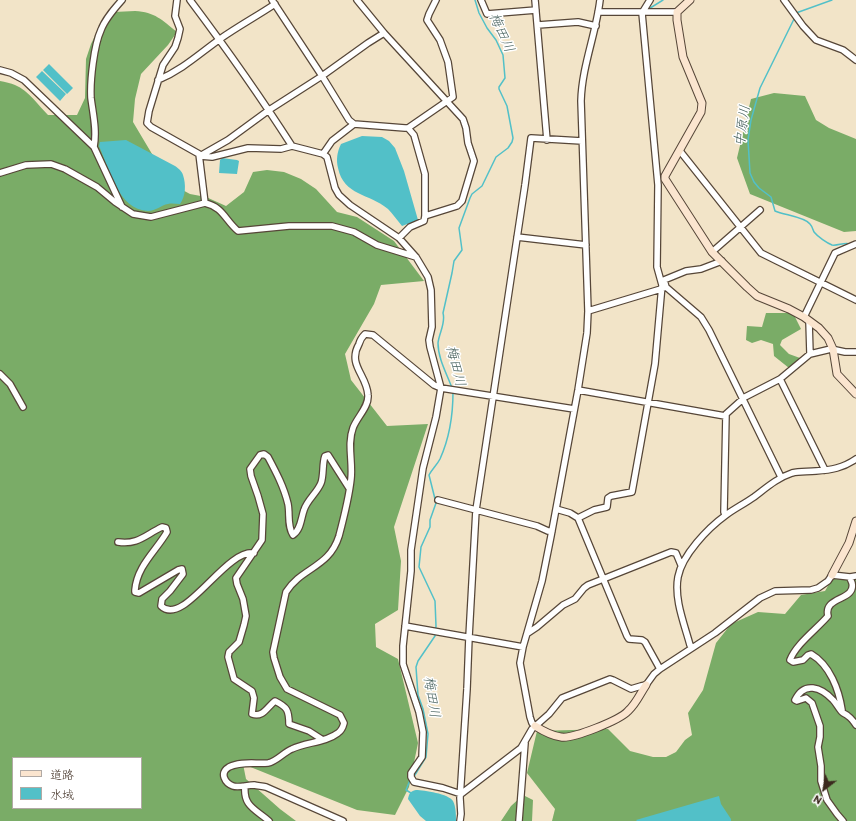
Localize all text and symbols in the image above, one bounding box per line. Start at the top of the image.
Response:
water label: 梅田川 [485,10,517,56]
water label: 中原川 [732,104,754,148]
water label: 梅田川 [442,344,468,388]
water label: 梅田川 [419,675,443,719]
legend [12,757,142,809]
text: 道路 [50,768,74,782]
north arrow [804,769,844,809]
text: 水域 [50,788,74,802]
text: N [811,792,824,807]

